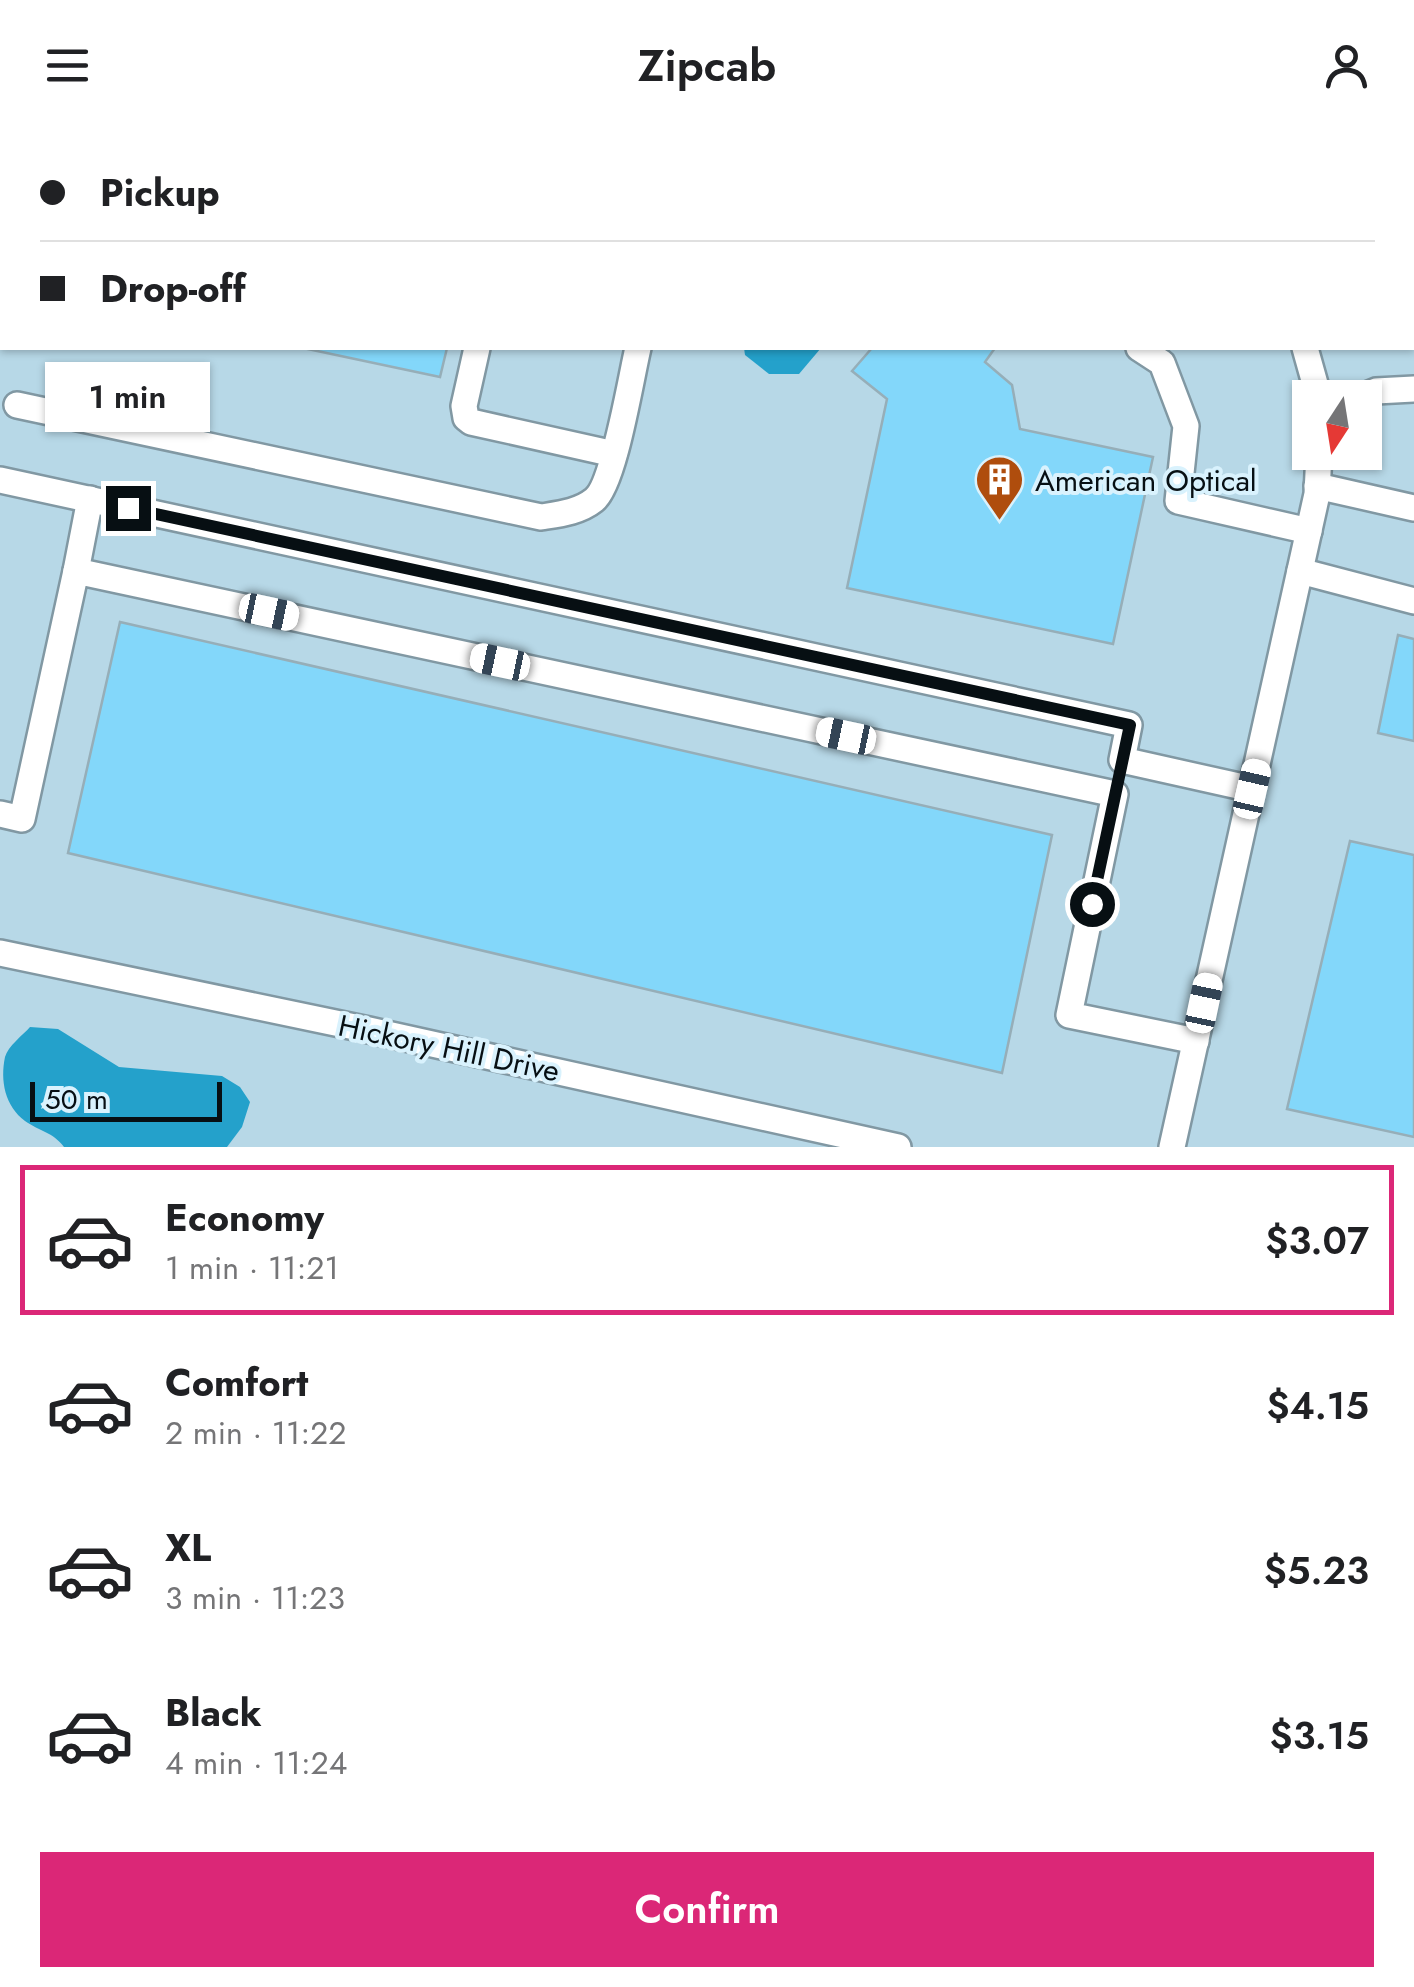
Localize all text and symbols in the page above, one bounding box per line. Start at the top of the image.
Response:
text: Zipcab [638,33,776,98]
icon: menu [40,38,95,93]
icon: person [1319,38,1374,93]
text: Pickup [100,165,220,220]
text: Drop-off [100,261,246,316]
callout: 1 min [46,363,210,433]
text: 1 min [89,374,166,420]
north arrow [1292,380,1382,470]
map controls [1292,380,1382,470]
building icon: American Optical [974,454,1026,522]
place label: American Optical [1035,459,1257,502]
route end [106,486,151,531]
car [237,591,301,633]
car [468,641,532,683]
car [814,715,878,757]
car [1231,756,1273,822]
route start [1070,882,1115,927]
car [1183,971,1225,1035]
street label: Hickory Hill Drive [335,1004,563,1092]
scale bar [30,1077,222,1121]
text: 50 m [45,1079,108,1120]
text: Economy [165,1190,324,1245]
icon: car [45,1195,135,1285]
text: $3.07 [1265,1213,1369,1268]
text: 1 min · 11:21 [165,1245,339,1291]
text: Comfort [165,1355,308,1410]
icon: car [45,1360,135,1450]
text: $4.15 [1267,1378,1369,1433]
text: 2 min · 11:22 [165,1410,347,1456]
text: XL [165,1520,211,1575]
icon: car [45,1525,135,1615]
text: $5.23 [1264,1543,1369,1598]
text: 3 min · 11:23 [165,1575,345,1621]
text: Black [165,1685,262,1740]
icon: car [45,1690,135,1780]
text: $3.15 [1270,1708,1369,1763]
text: 4 min · 11:24 [165,1740,347,1786]
button: Confirm [40,1852,1374,1967]

